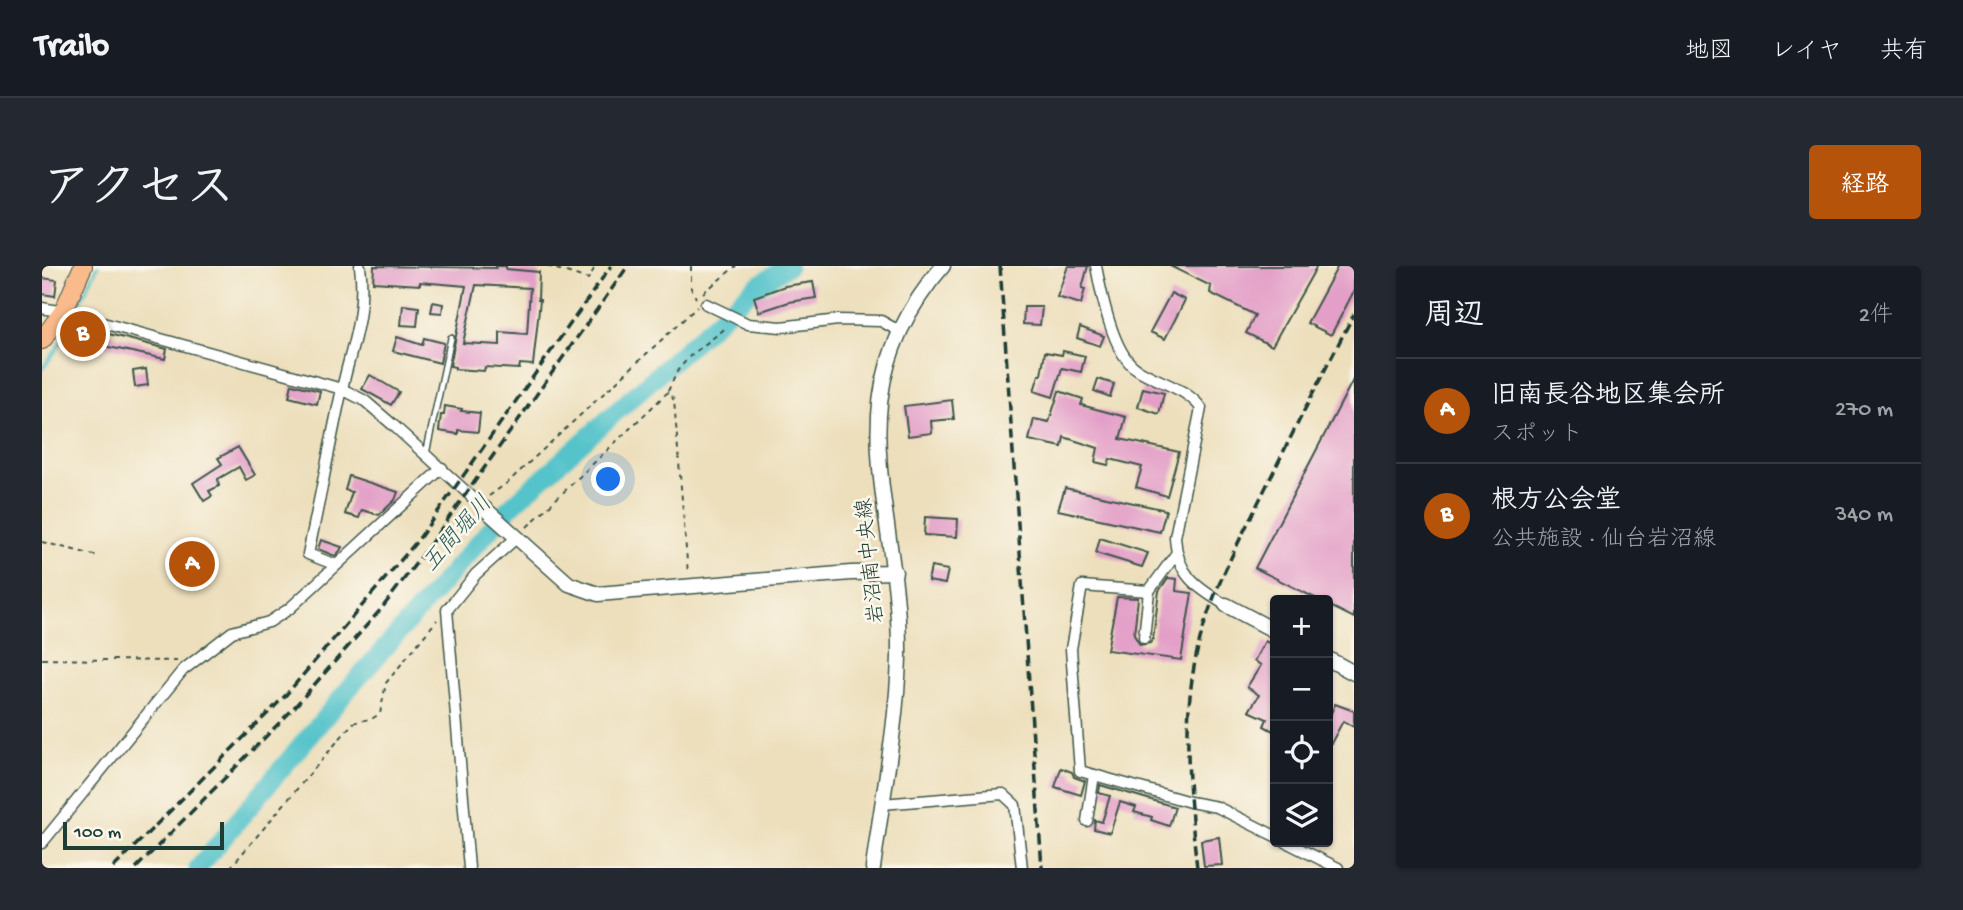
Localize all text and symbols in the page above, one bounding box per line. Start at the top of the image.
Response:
text: Trailo [35,29,109,67]
text: 地図 [1685,38,1733,67]
text: レイヤ [1771,38,1842,67]
text: 共有 [1880,38,1928,67]
button: 経路 [1809,145,1921,219]
text: アクセス [42,163,235,221]
text: 周辺 [1424,300,1484,335]
text: 2件 [1859,303,1893,330]
pin: B [60,308,106,360]
text: 旧南長谷地区集会所 [1491,382,1725,413]
text: A [1440,397,1454,424]
text: 270 m [1835,397,1893,424]
text: スポット [1491,422,1583,449]
your location [591,462,625,496]
text: 根方公会堂 [1491,487,1621,518]
water label: 五間堀川 [418,491,499,578]
street label: 岩沼南中央線 [851,497,891,625]
text: B [1441,502,1453,529]
text: 340 m [1835,502,1893,529]
text: 公共施設 · 仙台岩沼線 [1491,527,1716,554]
pin: A [169,538,215,590]
map controls [1270,595,1333,847]
button: + [1270,595,1333,658]
button: − [1270,658,1333,721]
button: locate [1270,721,1333,784]
button: layers [1270,784,1333,847]
scale bar [63,819,224,851]
text: 100 m [74,822,121,845]

